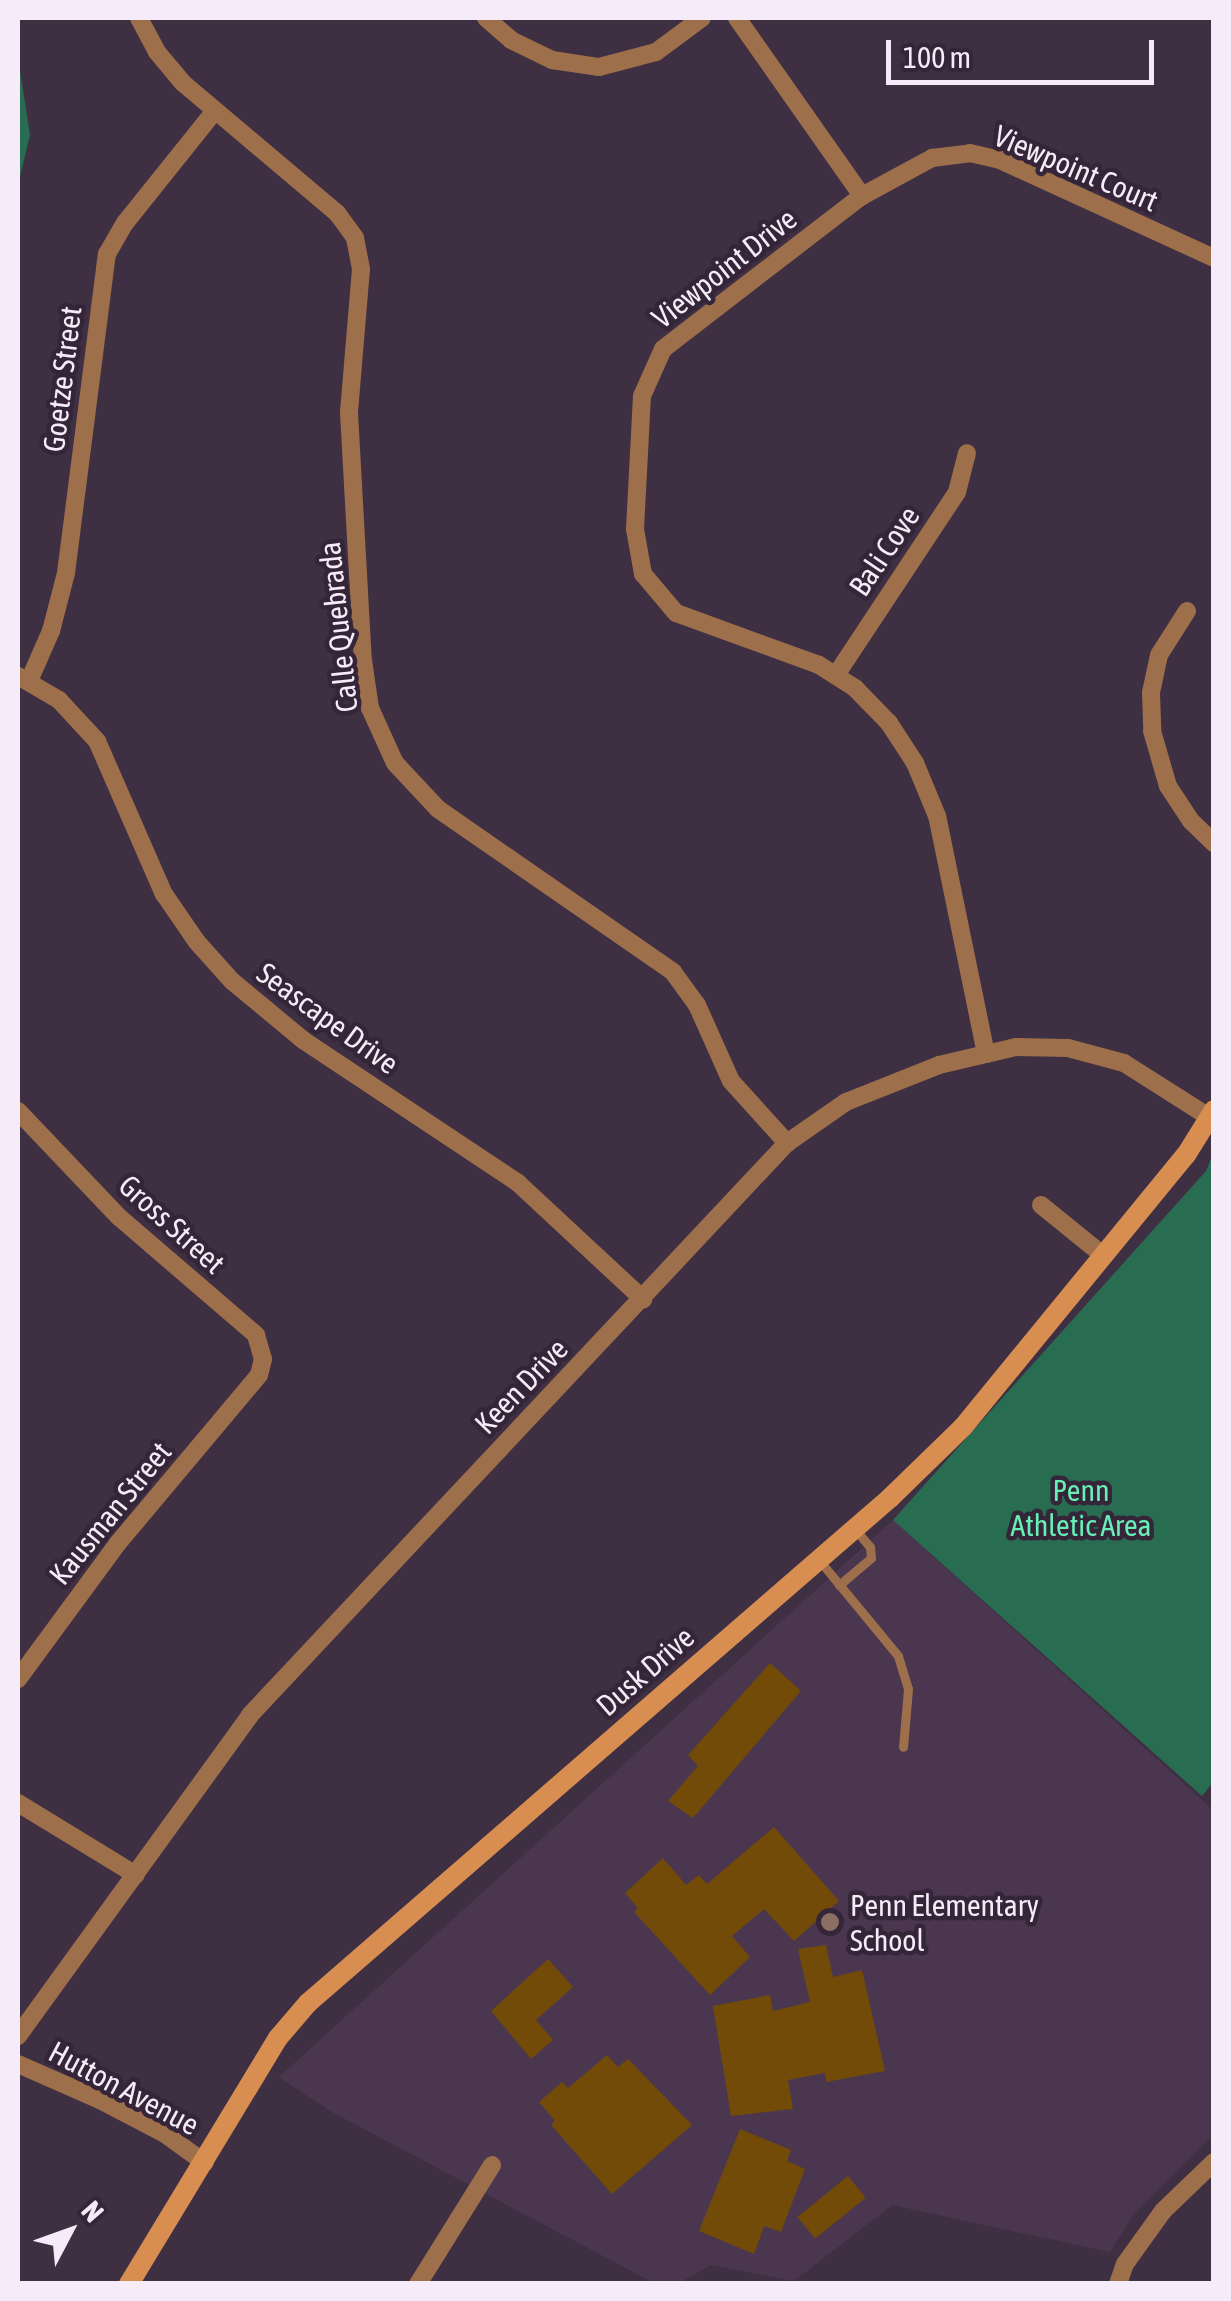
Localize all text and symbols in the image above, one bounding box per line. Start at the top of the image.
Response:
scale bar [891,20,1158,82]
text: 100 m [903,40,971,74]
street label: Viewpoint Court [989,117,1163,219]
street label: Viewpoint Drive [645,200,803,336]
street label: Goetze Street [35,304,89,454]
street label: Bali Cove [841,499,927,603]
street label: Calle Quebrada [311,540,365,714]
street label: Seascape Drive [250,955,406,1081]
street label: Gross Street [112,1167,232,1281]
street label: Keen Drive [467,1331,575,1441]
street label: Kausman Street [42,1434,178,1592]
park label: Penn Athletic Area [1010,1472,1152,1542]
street label: Dusk Drive [589,1619,701,1723]
place label: Penn Elementary School [850,1887,1039,1958]
marker: Penn Elementary School [819,1911,841,1933]
street label: Hutton Avenue [43,2033,205,2143]
north arrow [20,2181,120,2281]
text: N [75,2195,110,2228]

